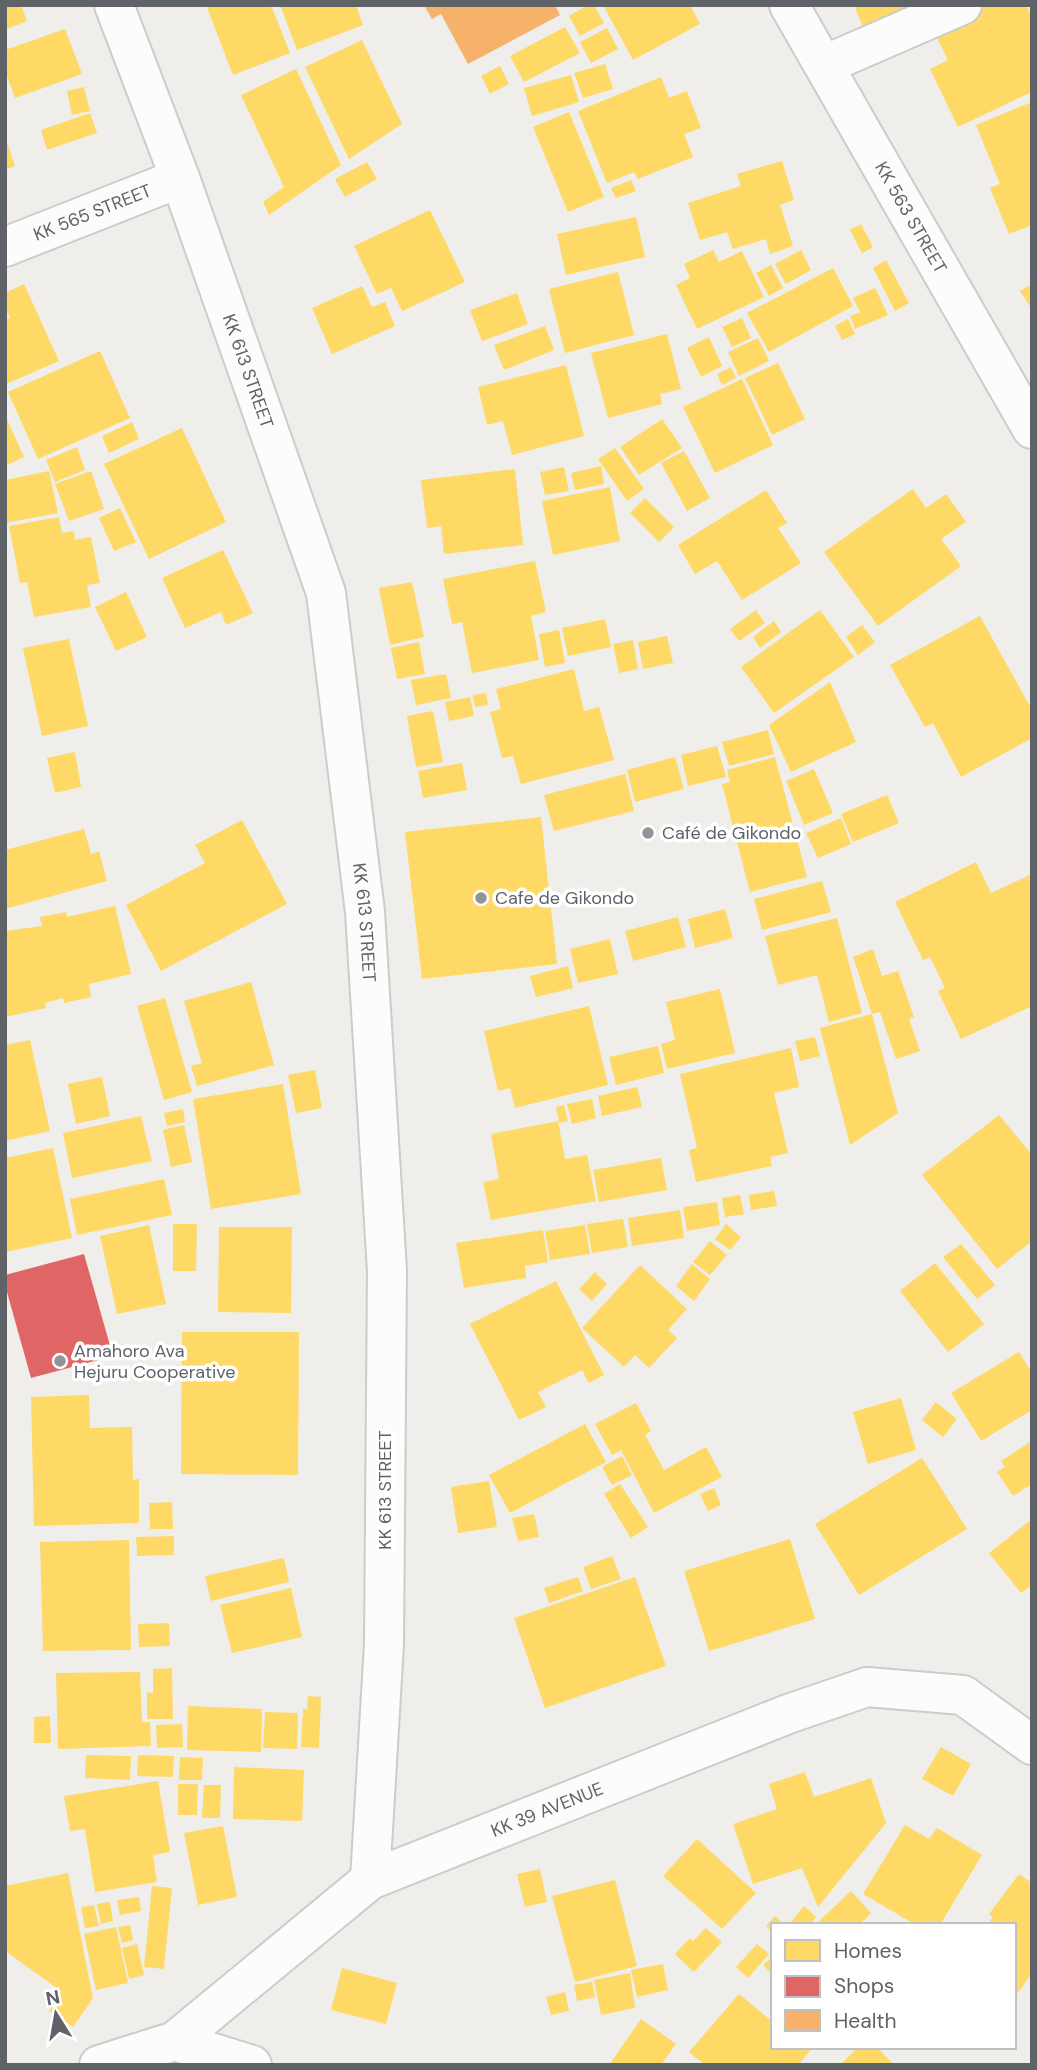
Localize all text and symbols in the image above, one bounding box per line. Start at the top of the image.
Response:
street label: KK 563 STREET [869,157,952,278]
street label: KK 565 STREET [30,178,155,247]
street label: KK 613 STREET [217,311,279,432]
place label: Café de Gikondo [662,821,801,845]
marker: Café de Gikondo [640,825,656,841]
street label: KK 613 STREET [347,862,381,983]
place label: Cafe de Gikondo [495,886,634,910]
marker: Cafe de Gikondo [473,890,489,906]
place label: Amahoro Ava Hejuru Cooperative [74,1339,236,1384]
marker: Amahoro Ava Hejuru Cooperative [52,1353,68,1369]
street label: KK 613 STREET [373,1430,397,1550]
street label: KK 39 AVENUE [487,1777,607,1843]
legend [771,1923,1016,2049]
text: Homes [834,1937,902,1965]
text: Shops [834,1972,894,2000]
north arrow [21,1979,91,2049]
text: N [44,1984,62,2011]
text: Health [834,2007,897,2035]

